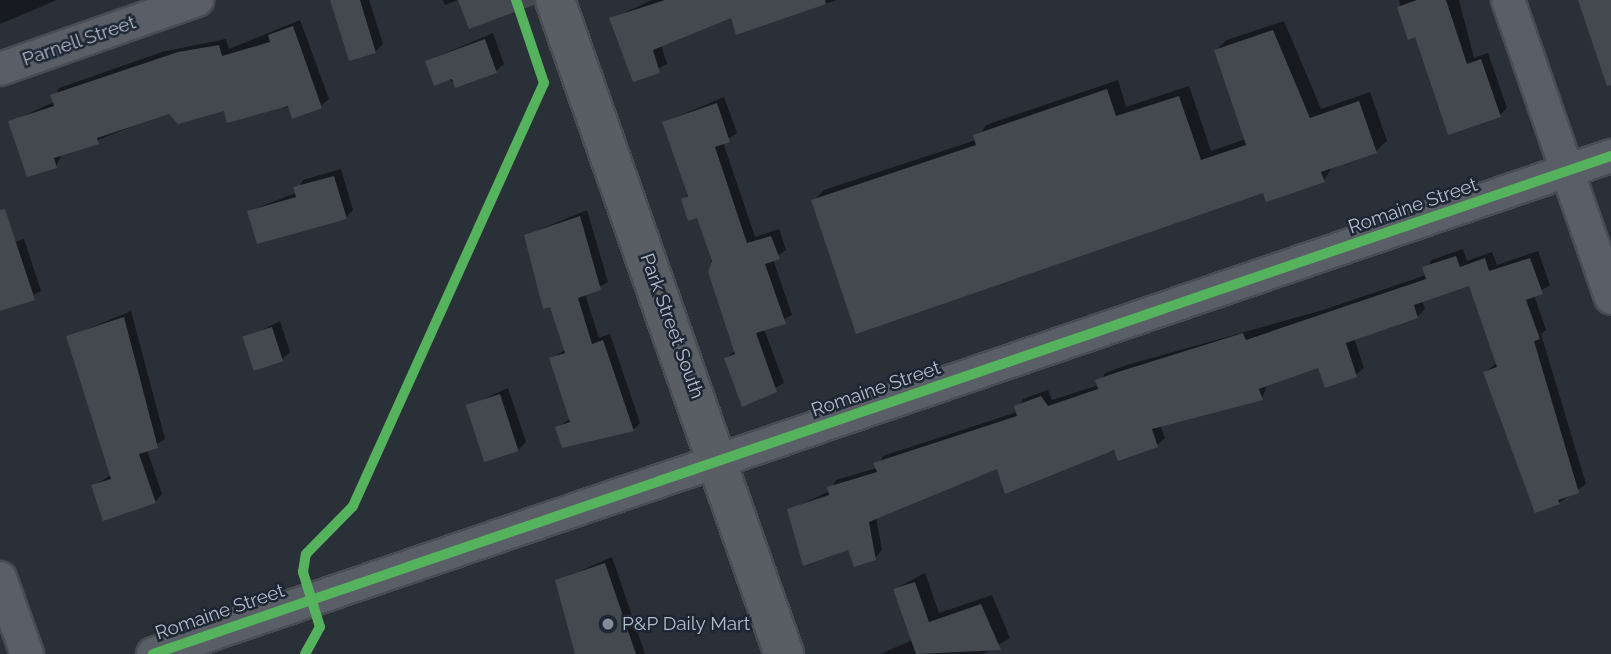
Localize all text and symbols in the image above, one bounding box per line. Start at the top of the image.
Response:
street label: Parnell Street [19,11,139,71]
street label: Romaine Street [1345,173,1481,239]
street label: Park Street South [635,250,709,402]
street label: Romaine Street [808,356,944,422]
street label: Romaine Street [152,579,288,645]
place label: P&P Daily Mart [622,613,751,635]
marker: P&P Daily Mart [600,616,616,632]

